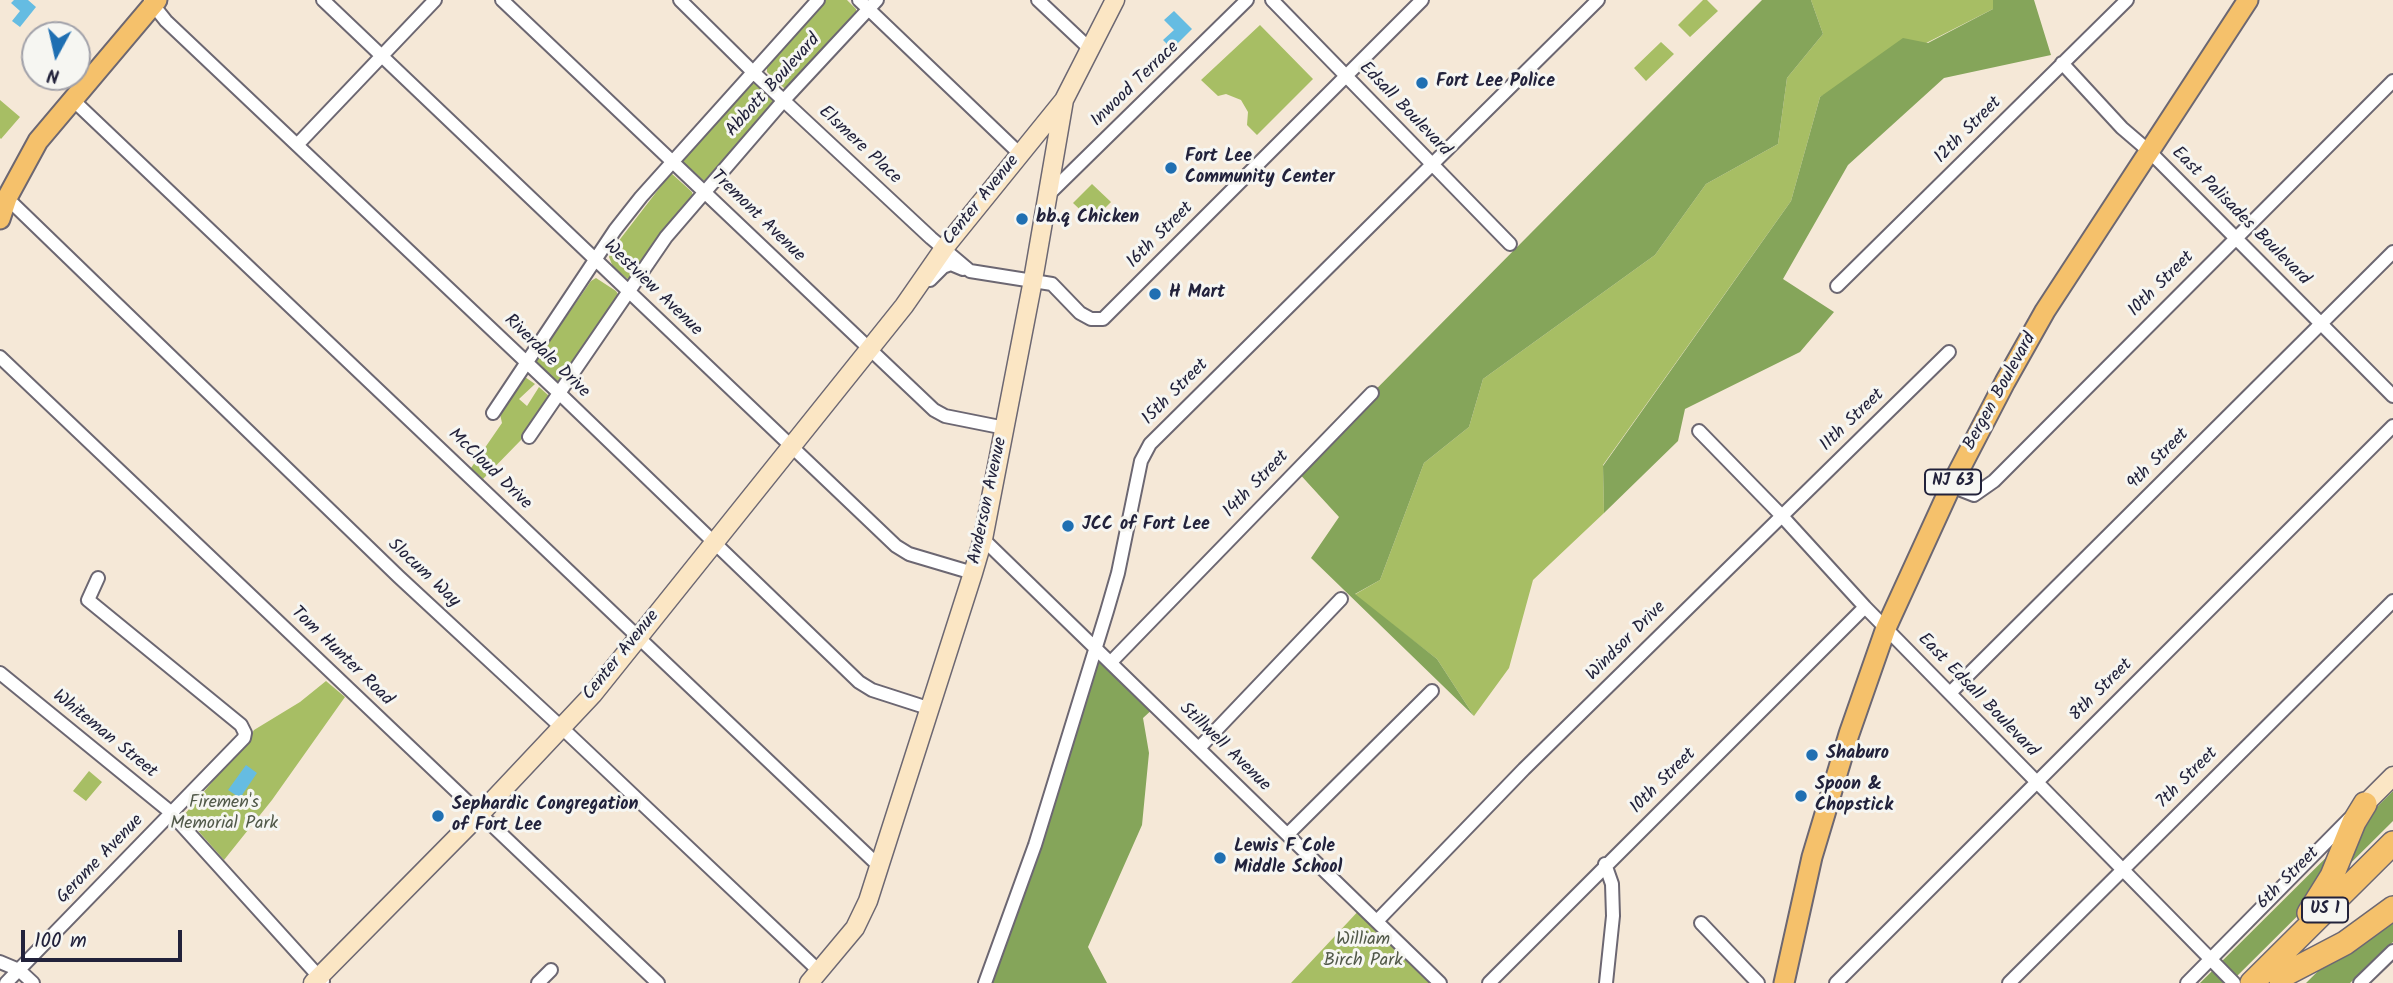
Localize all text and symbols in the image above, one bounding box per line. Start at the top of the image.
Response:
north arrow [21,21,91,91]
street label: Abbott Boulevard [722,30,826,142]
street label: Inwood Terrace [1087,38,1185,132]
street label: Edsall Boulevard [1353,58,1455,162]
text: N [45,59,61,91]
place label: Fort Lee Police [1436,72,1555,94]
marker: Fort Lee Police [1414,75,1430,91]
street label: 12th Street [1931,93,2007,169]
street label: Elsmere Place [813,102,905,190]
street label: East Palisades Boulevard [2166,143,2314,291]
place label: Fort Lee Community Center [1185,147,1335,190]
street label: Center Avenue [939,152,1025,250]
marker: Fort Lee Community Center [1163,160,1179,176]
street label: Tremont Avenue [705,167,809,267]
street label: 16th Street [1123,198,1199,274]
place label: bb.q Chicken [1036,208,1139,230]
marker: bb.q Chicken [1014,211,1030,227]
street label: Westview Avenue [598,236,706,342]
street label: 10th Street [2125,248,2199,322]
place label: H Mart [1169,283,1225,305]
marker: H Mart [1147,286,1163,302]
street label: Riverdale Drive [499,311,593,403]
street label: Bergen Boulevard [1960,330,2042,454]
street label: 15th Street [1138,355,1214,431]
street label: 11th Street [1816,385,1890,457]
street label: McCloud Drive [443,425,535,515]
street label: 9th Street [2124,425,2194,495]
street label: Anderson Avenue [965,436,1013,566]
street label: 14th Street [1220,447,1294,523]
road number: NJ 63 [1925,470,1981,495]
place label: JCC of Fort Lee [1082,515,1210,537]
marker: JCC of Fort Lee [1060,518,1076,534]
street label: Slocum Way [382,535,464,613]
street label: Windsor Drive [1583,598,1671,686]
street label: Tom Hunter Road [285,603,397,711]
street label: Center Avenue [579,607,665,705]
street label: East Edsall Boulevard [1912,629,2042,763]
street label: 8th Street [2066,655,2138,727]
street label: Whiteman Street [47,686,161,784]
street label: Stillwell Avenue [1174,699,1274,797]
place label: Shaburo [1826,744,1889,766]
street label: 7th Street [2153,744,2223,814]
street label: 10th Street [1627,745,1701,819]
marker: Shaburo [1804,747,1820,763]
place label: Spoon & Chopstick [1815,775,1893,818]
marker: Spoon & Chopstick [1793,788,1809,804]
park label: Firemen's Memorial Park [170,793,278,836]
place label: Sephardic Congregation of Fort Lee [452,795,638,838]
marker: Sephardic Congregation of Fort Lee [430,808,446,824]
street label: Gerome Avenue [53,811,149,909]
place label: Lewis F Cole Middle School [1234,837,1342,880]
street label: 6th Street [2253,843,2325,915]
marker: Lewis F Cole Middle School [1212,850,1228,866]
road number: US 1 [2302,898,2348,922]
scale bar [24,916,186,960]
text: 100 m [34,925,87,958]
park label: William Birch Park [1323,930,1403,972]

